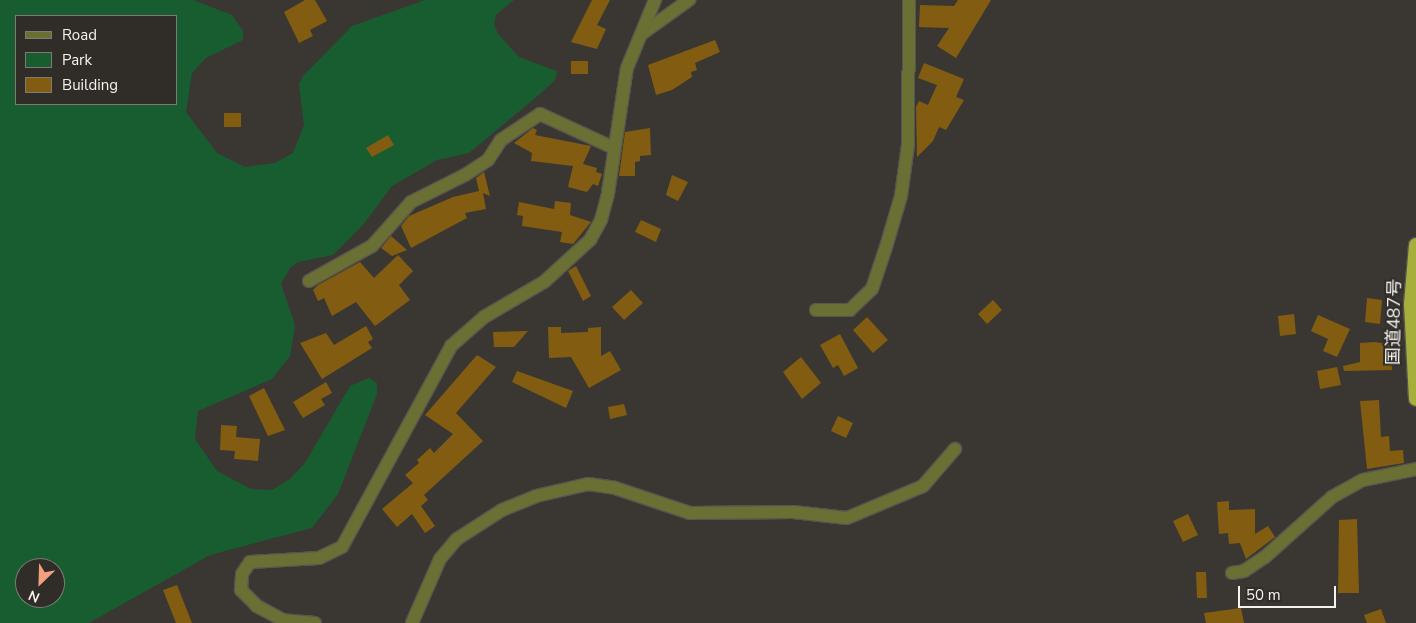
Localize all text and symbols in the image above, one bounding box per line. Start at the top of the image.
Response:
legend [15,15,178,105]
text: Road [62,25,97,45]
text: Park [62,50,92,70]
text: Building [62,75,118,95]
street label: 国道487号 [1382,279,1406,365]
north arrow [15,558,65,608]
scale bar [1241,576,1338,608]
text: N [25,585,43,607]
text: 50 m [1246,585,1281,605]

